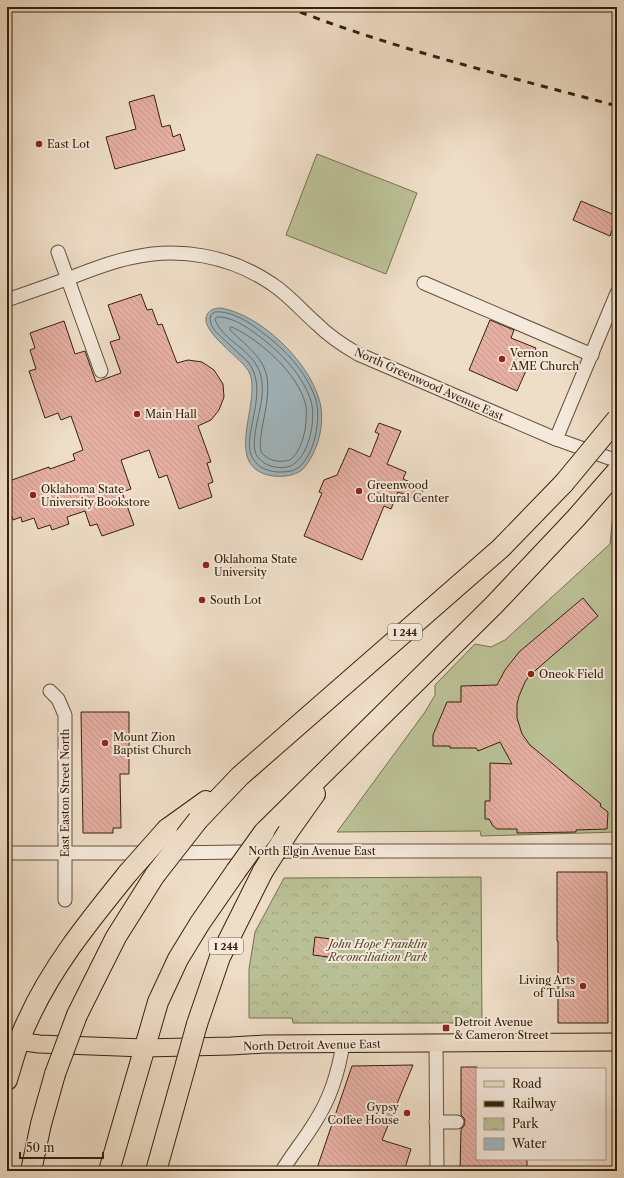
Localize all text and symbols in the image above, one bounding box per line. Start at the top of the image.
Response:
place label: East Lot [47,137,90,151]
marker: East Lot [34,139,44,149]
street label: North Greenwood Avenue East [352,345,506,423]
place label: Vernon AME Church [509,346,579,373]
marker: Vernon AME Church [497,354,507,364]
place label: Main Hall [145,407,197,421]
marker: Main Hall [132,409,142,419]
place label: Greenwood Cultural Center [367,478,449,505]
place label: Oklahoma State University Bookstore [41,482,150,509]
marker: Greenwood Cultural Center [354,486,364,496]
marker: Oklahoma State University Bookstore [28,490,38,500]
place label: Oklahoma State University [214,552,297,579]
marker: Oklahoma State University [201,560,211,570]
place label: South Lot [210,593,262,607]
marker: South Lot [197,595,207,605]
road number: I 244 [388,624,422,640]
place label: Oneok Field [539,667,604,681]
marker: Oneok Field [526,669,536,679]
street label: East Easton Street North [58,729,72,857]
place label: Mount Zion Baptist Church [113,730,191,757]
marker: Mount Zion Baptist Church [100,738,110,748]
street label: North Elgin Avenue East [248,844,376,858]
park label: John Hope Franklin Reconciliation Park [326,937,428,964]
road number: I 244 [209,938,243,954]
place label: Living Arts of Tulsa [519,973,575,1000]
marker: Living Arts of Tulsa [578,981,588,991]
place label: Detroit Avenue & Cameron Street [454,1015,549,1042]
marker: Detroit Avenue & Cameron Street [441,1023,451,1033]
street label: North Detroit Avenue East [243,1037,381,1053]
legend [476,1068,606,1160]
text: Road [512,1076,542,1091]
text: Railway [512,1096,557,1111]
place label: Gypsy Coffee House [327,1100,400,1127]
marker: Gypsy Coffee House [402,1108,412,1118]
text: Park [512,1116,539,1131]
scale bar [20,1134,103,1160]
text: Water [511,1136,546,1151]
text: 50 m [26,1140,55,1155]

